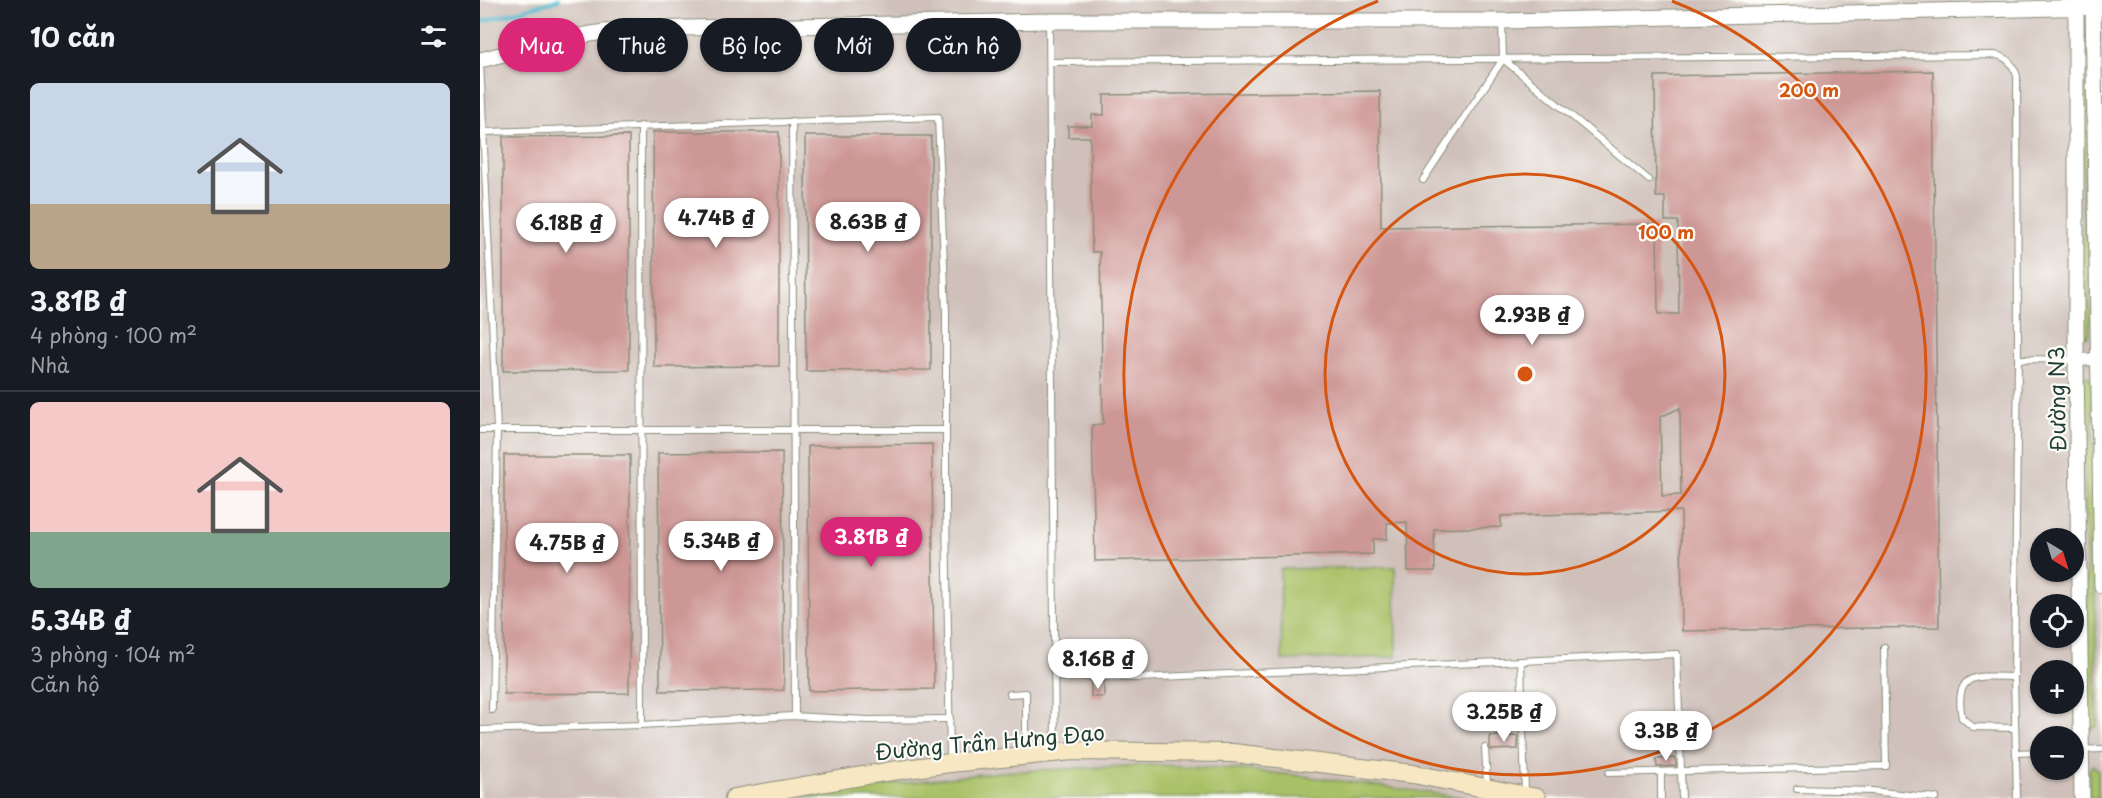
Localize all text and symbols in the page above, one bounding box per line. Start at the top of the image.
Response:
text: 10 căn [30,17,116,56]
chip: Mua [498,18,585,72]
chip: Thuê [597,18,688,72]
chip: Bộ lọc [700,18,802,72]
chip: Mới [814,18,894,72]
chip: Căn hộ [906,18,1021,72]
icon: filters [417,20,450,53]
text: 200 m [1779,76,1839,103]
icon: home [186,122,294,230]
pin: 4.74B ₫ [661,198,771,249]
text: 4.74B ₫ [678,202,754,232]
pin: 8.63B ₫ [813,202,923,253]
pin: 6.18B ₫ [511,203,621,254]
text: 8.63B ₫ [829,206,907,236]
text: 6.18B ₫ [530,207,602,237]
text: 100 m [1638,218,1694,245]
text: 3.81B ₫ [30,281,126,320]
pin: 2.93B ₫ [1477,295,1587,346]
text: 2.93B ₫ [1494,299,1570,329]
text: 4 phòng · 100 m² [30,320,197,350]
street label: Đường N3 [2039,346,2073,452]
text: Nhà [30,350,70,380]
centre of rings [1515,364,1535,384]
icon: home [186,441,294,549]
pin: 3.81B ₫ [816,517,926,568]
pin: 5.34B ₫ [666,521,776,572]
text: 3.81B ₫ [834,521,908,551]
pin: 4.75B ₫ [512,523,622,574]
text: 5.34B ₫ [682,525,760,555]
text: 4.75B ₫ [529,527,605,557]
north arrow [2030,528,2084,582]
map controls [2030,528,2084,780]
button: locate [2030,594,2084,648]
text: 5.34B ₫ [30,600,130,639]
text: 3 phòng · 104 m² [30,639,196,669]
pin: 8.16B ₫ [1043,639,1153,690]
text: 8.16B ₫ [1062,643,1134,673]
button: + [2030,660,2084,714]
text: Căn hộ [30,669,100,699]
pin: 3.25B ₫ [1449,692,1559,743]
text: 3.25B ₫ [1466,696,1542,726]
pin: 3.3B ₫ [1617,711,1715,762]
street label: Đường Trần Hưng Đạo [874,715,1106,767]
text: 3.3B ₫ [1634,715,1698,745]
button: − [2030,726,2084,780]

